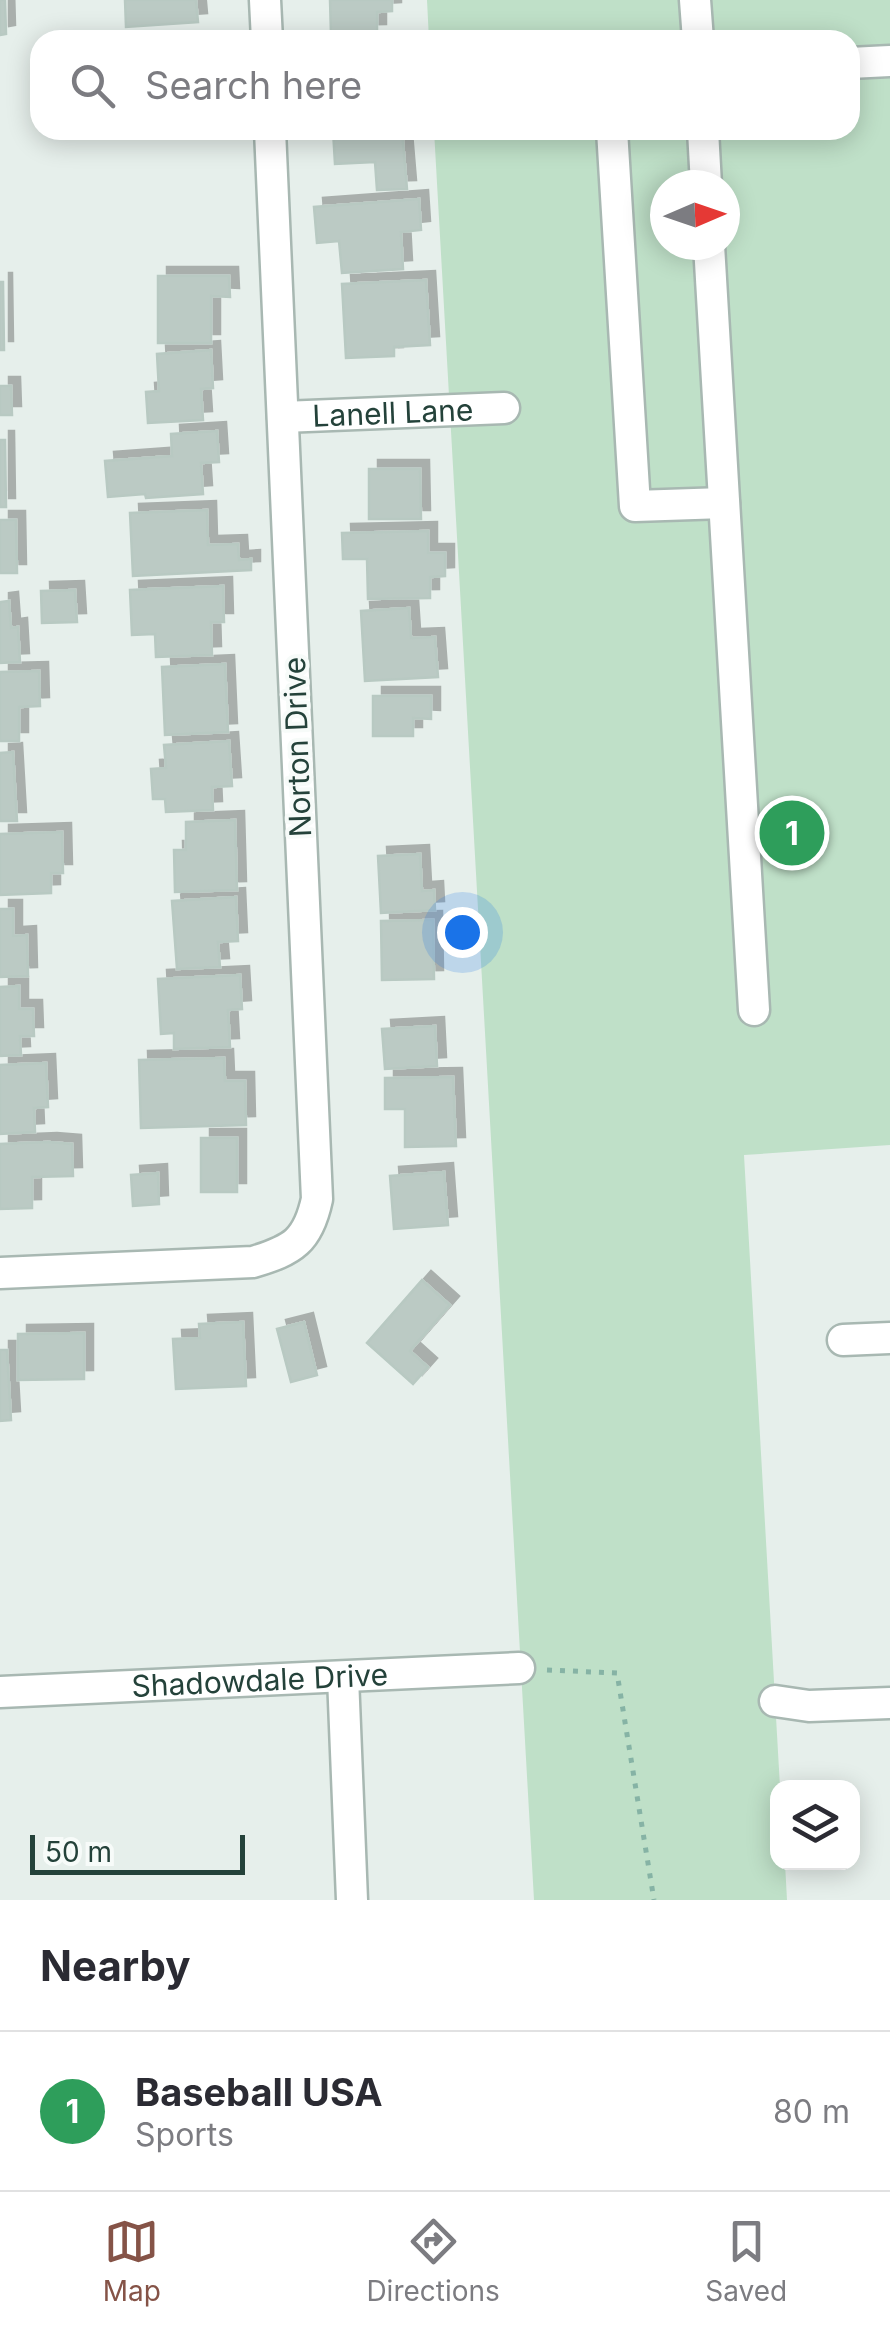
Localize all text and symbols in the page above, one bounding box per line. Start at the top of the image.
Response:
search box [30,30,860,140]
icon: search [65,58,120,113]
text: Search here [145,62,362,108]
north arrow [650,170,740,260]
street label: Lanell Lane [312,391,474,434]
street label: Norton Drive [276,656,318,838]
pin: 1 [760,796,824,870]
your location [437,907,488,958]
street label: Shadowdale Drive [131,1656,389,1704]
map controls [770,1780,860,1870]
button: layers [770,1780,860,1870]
scale bar [30,1830,245,1874]
text: 50 m [45,1835,112,1869]
text: Nearby [40,1940,191,1991]
text: Baseball USA [135,2069,383,2115]
text: 1 [66,2092,79,2131]
text: 80 m [773,2092,850,2131]
text: Sports [135,2115,234,2154]
tab: Map [103,2214,161,2308]
tab: Directions [366,2214,500,2308]
tab: Saved [705,2214,787,2308]

